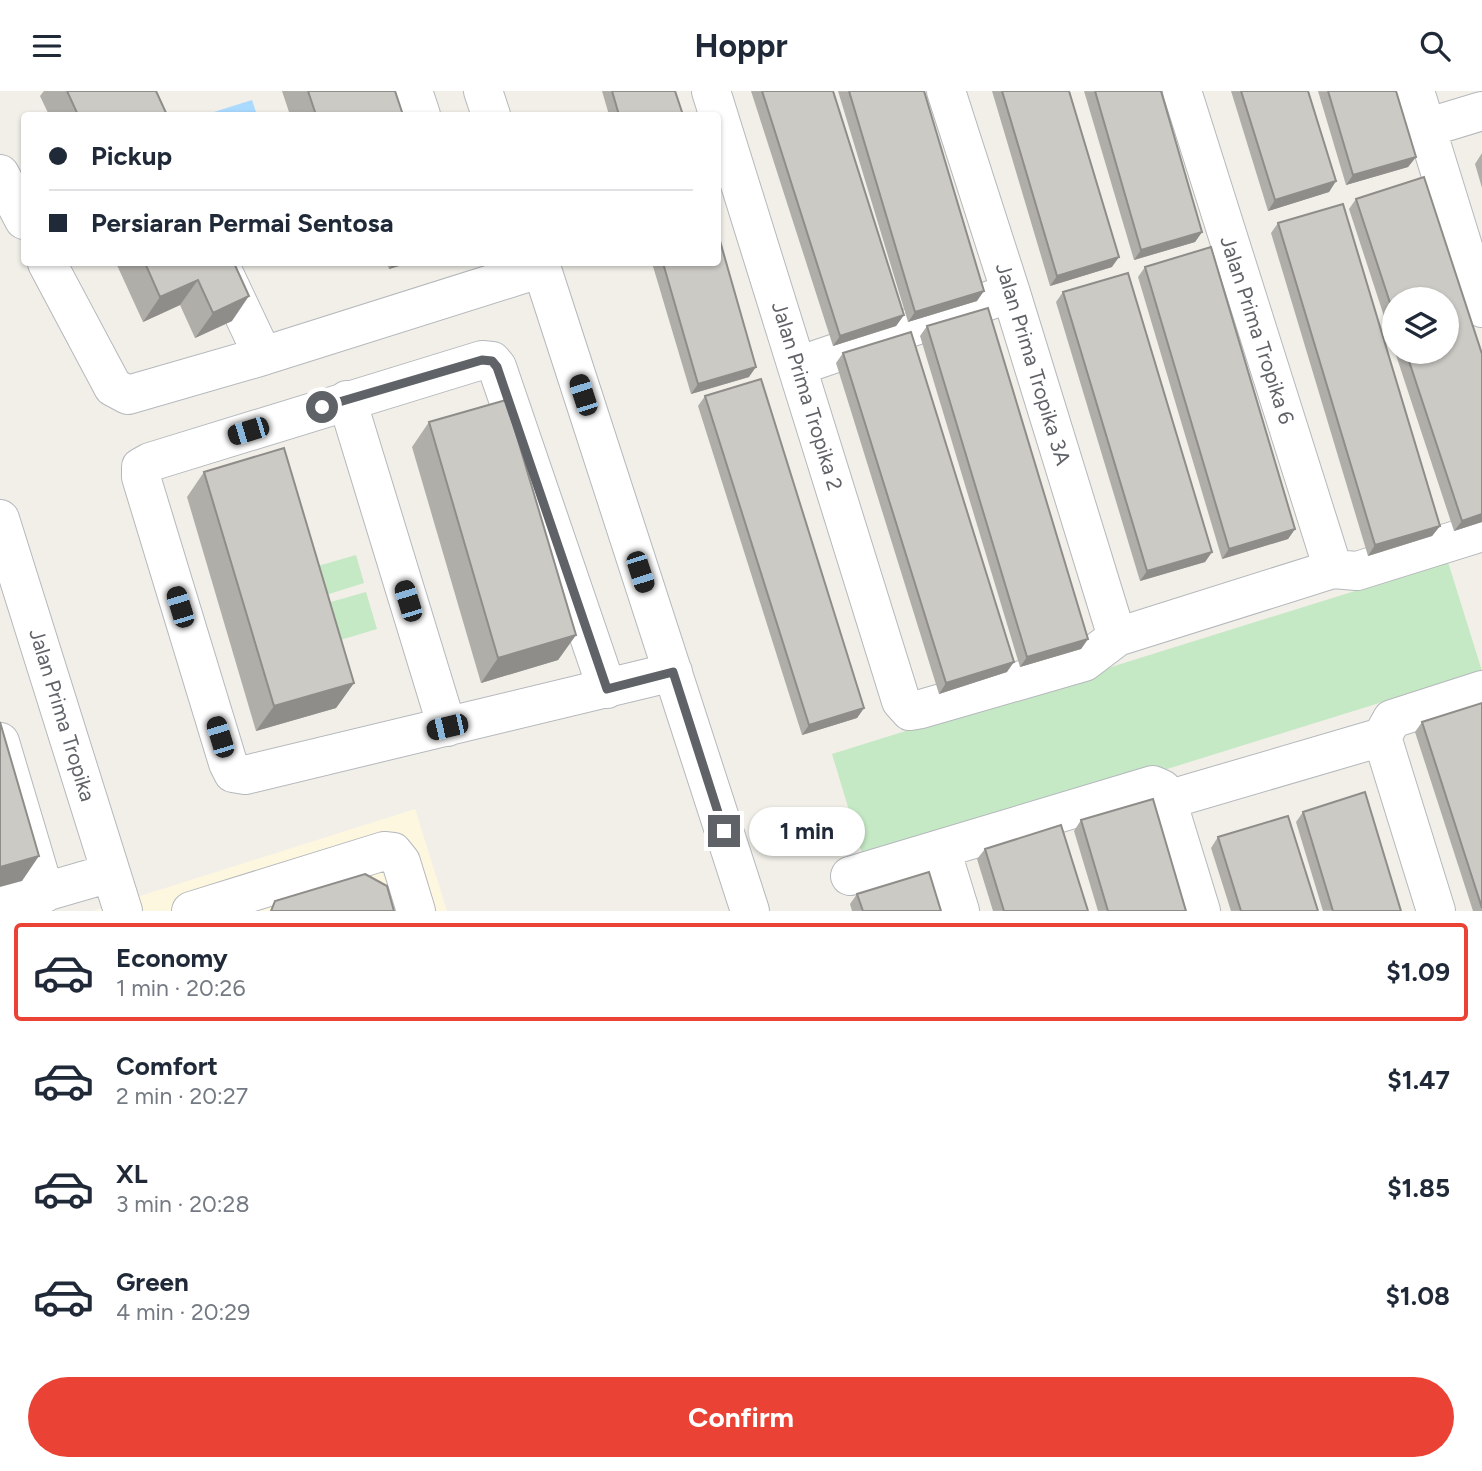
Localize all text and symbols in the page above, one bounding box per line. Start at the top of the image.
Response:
icon: menu [28,27,66,65]
text: Hoppr [694,27,788,65]
icon: search [1416,27,1454,65]
text: Pickup [91,140,172,172]
text: Persiaran Permai Sentosa [91,207,394,239]
street label: Jalan Prima Tropika 6 [1215,233,1300,427]
street label: Jalan Prima Tropika 3A [991,260,1076,468]
map controls [1382,287,1459,364]
button: layers [1382,287,1459,364]
street label: Jalan Prima Tropika 2 [767,298,848,493]
car [567,372,600,418]
route start [306,391,338,423]
car [225,415,272,447]
car [624,549,657,595]
car [392,578,425,624]
car [164,584,197,630]
street label: Jalan Prima Tropika [24,625,101,804]
car [425,712,470,742]
car [204,714,237,760]
callout: 1 min [748,807,864,855]
route end [708,815,740,847]
text: 1 min [780,817,834,845]
icon: car [32,941,95,1004]
text: Economy [116,942,228,974]
text: $1.09 [1386,956,1450,988]
text: 1 min · 20:26 [116,974,245,1002]
icon: car [32,1049,95,1112]
text: Comfort [116,1050,218,1082]
text: $1.47 [1387,1064,1450,1096]
text: 2 min · 20:27 [116,1082,248,1110]
icon: car [32,1157,95,1220]
text: XL [116,1158,148,1190]
text: $1.85 [1387,1172,1450,1204]
text: 3 min · 20:28 [116,1190,250,1218]
icon: car [32,1265,95,1328]
text: Green [116,1266,189,1298]
text: $1.08 [1385,1280,1450,1312]
text: 4 min · 20:29 [116,1298,250,1326]
button: Confirm [28,1377,1454,1457]

